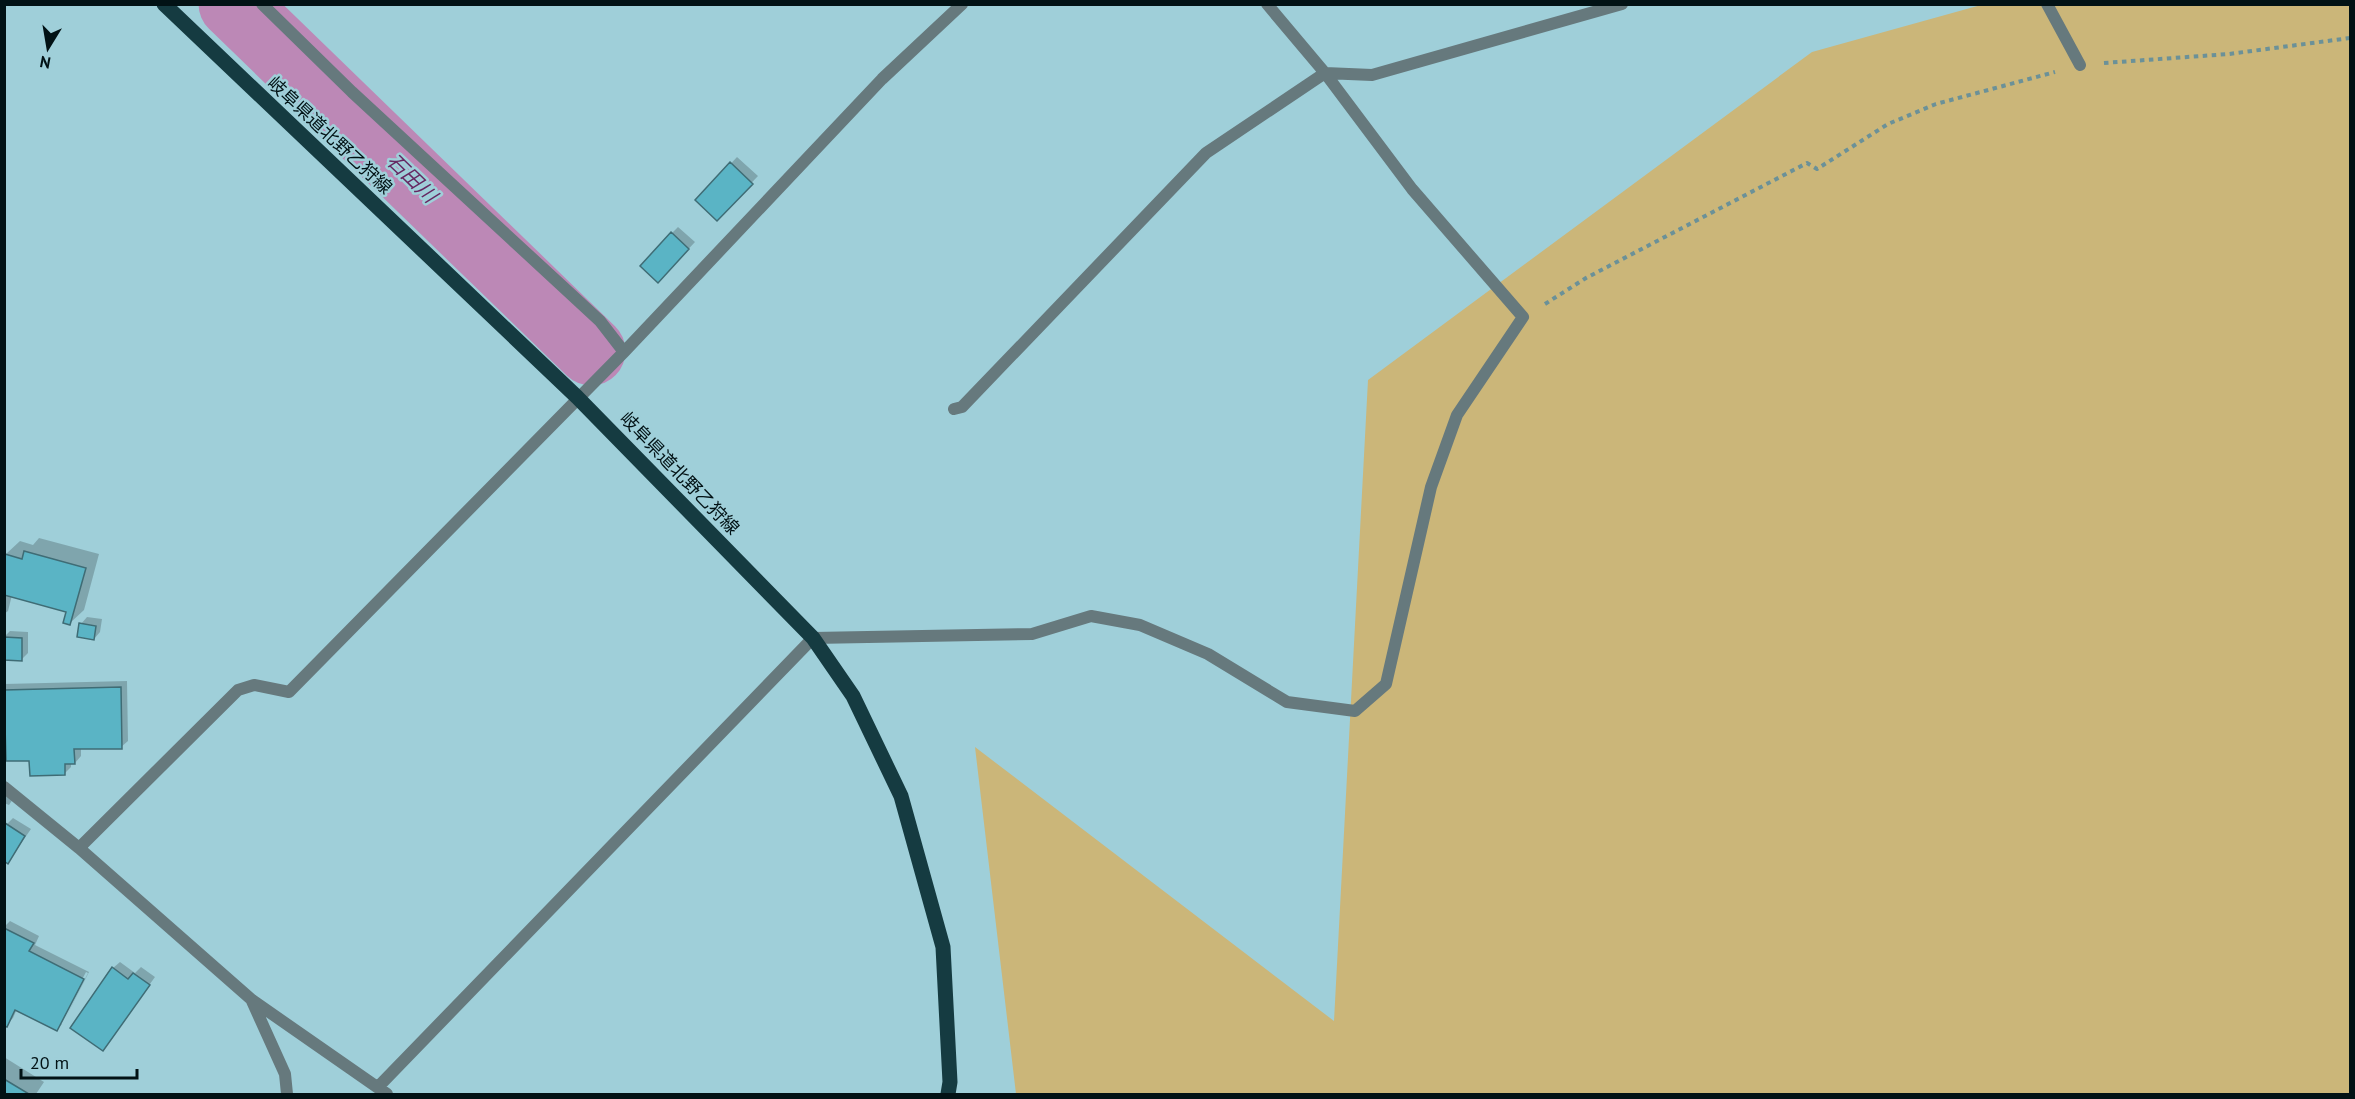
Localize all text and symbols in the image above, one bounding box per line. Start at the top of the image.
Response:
north arrow [18,18,78,78]
text: N [38,52,52,74]
street label: 岐阜県道北野乙狩線 [263,71,397,199]
water label: 石田川 [381,148,444,210]
street label: 岐阜県道北野乙狩線 [615,407,745,539]
scale bar [21,1042,136,1080]
text: 20 m [30,1051,69,1074]

